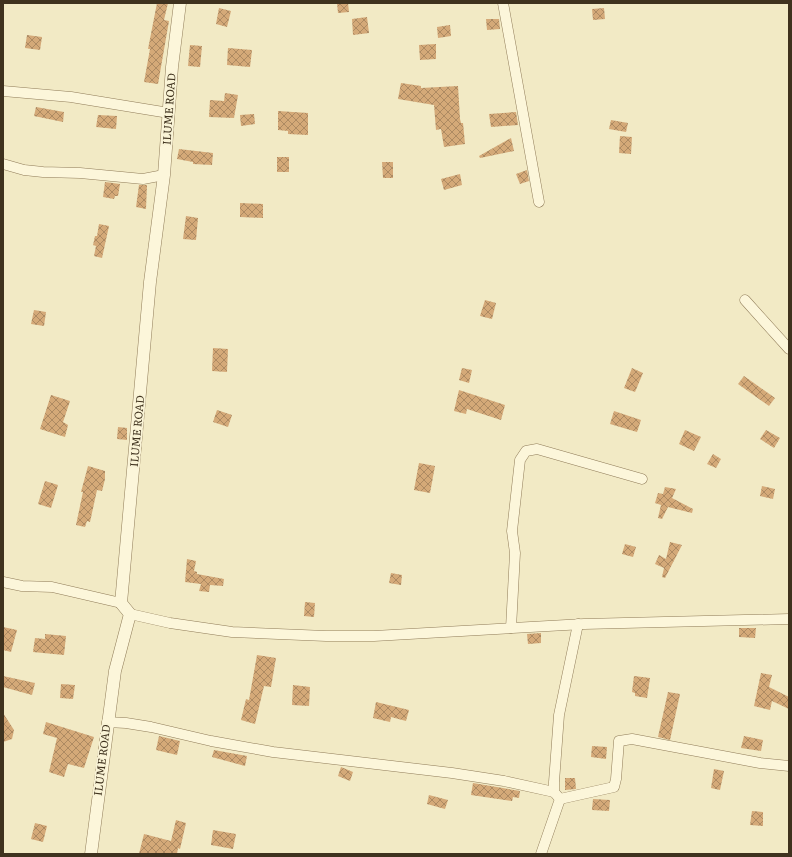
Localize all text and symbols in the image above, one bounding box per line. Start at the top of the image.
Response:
street label: ILUME ROAD [158,73,178,145]
street label: ILUME ROAD [125,394,147,467]
street label: ILUME ROAD [89,723,113,797]

